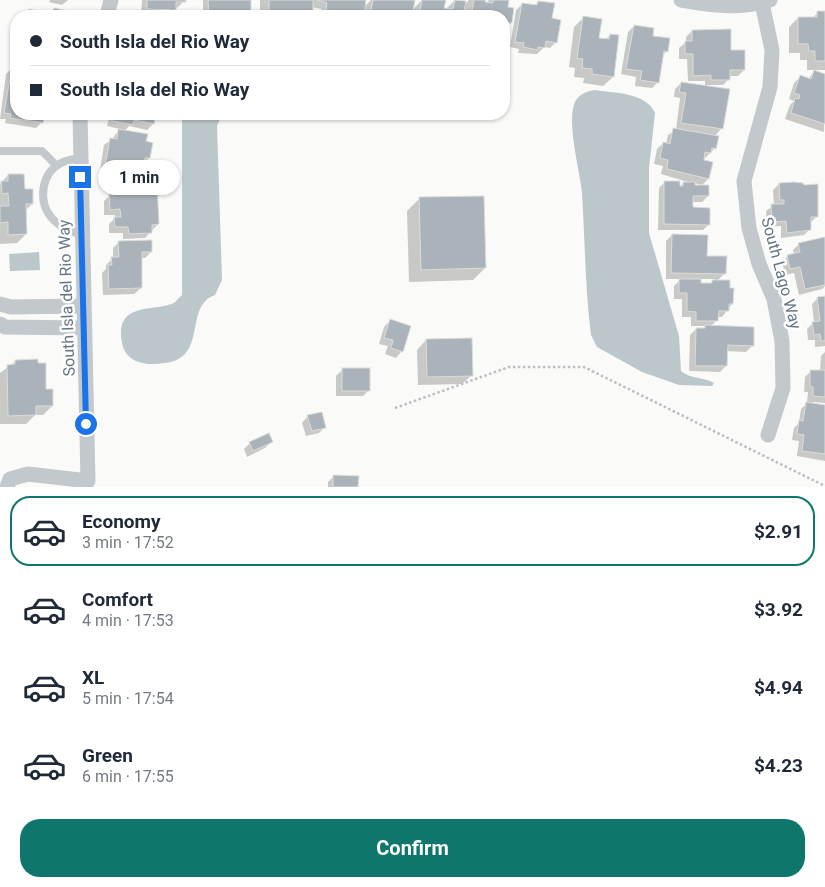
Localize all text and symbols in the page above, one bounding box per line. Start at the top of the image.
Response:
text: South Isla del Rio Way [60,30,249,53]
text: South Isla del Rio Way [60,78,249,101]
callout: 1 min [98,160,180,194]
route end [69,166,91,188]
text: 1 min [119,168,159,187]
street label: South Lago Way [757,215,806,332]
street label: South Isla del Rio Way [54,219,79,377]
route start [75,413,97,435]
icon: car [22,509,67,554]
text: Economy [82,510,161,533]
text: $2.91 [754,520,803,543]
text: 3 min · 17:52 [82,533,174,552]
icon: car [22,587,67,632]
text: Comfort [82,588,153,611]
text: $3.92 [754,598,803,621]
text: 4 min · 17:53 [82,611,174,630]
icon: car [22,665,67,710]
text: XL [82,666,104,689]
text: $4.94 [754,676,803,699]
text: 5 min · 17:54 [82,689,174,708]
icon: car [22,743,67,788]
text: Green [82,744,133,767]
text: $4.23 [754,754,803,777]
text: 6 min · 17:55 [82,767,174,786]
button: Confirm [20,819,805,877]

